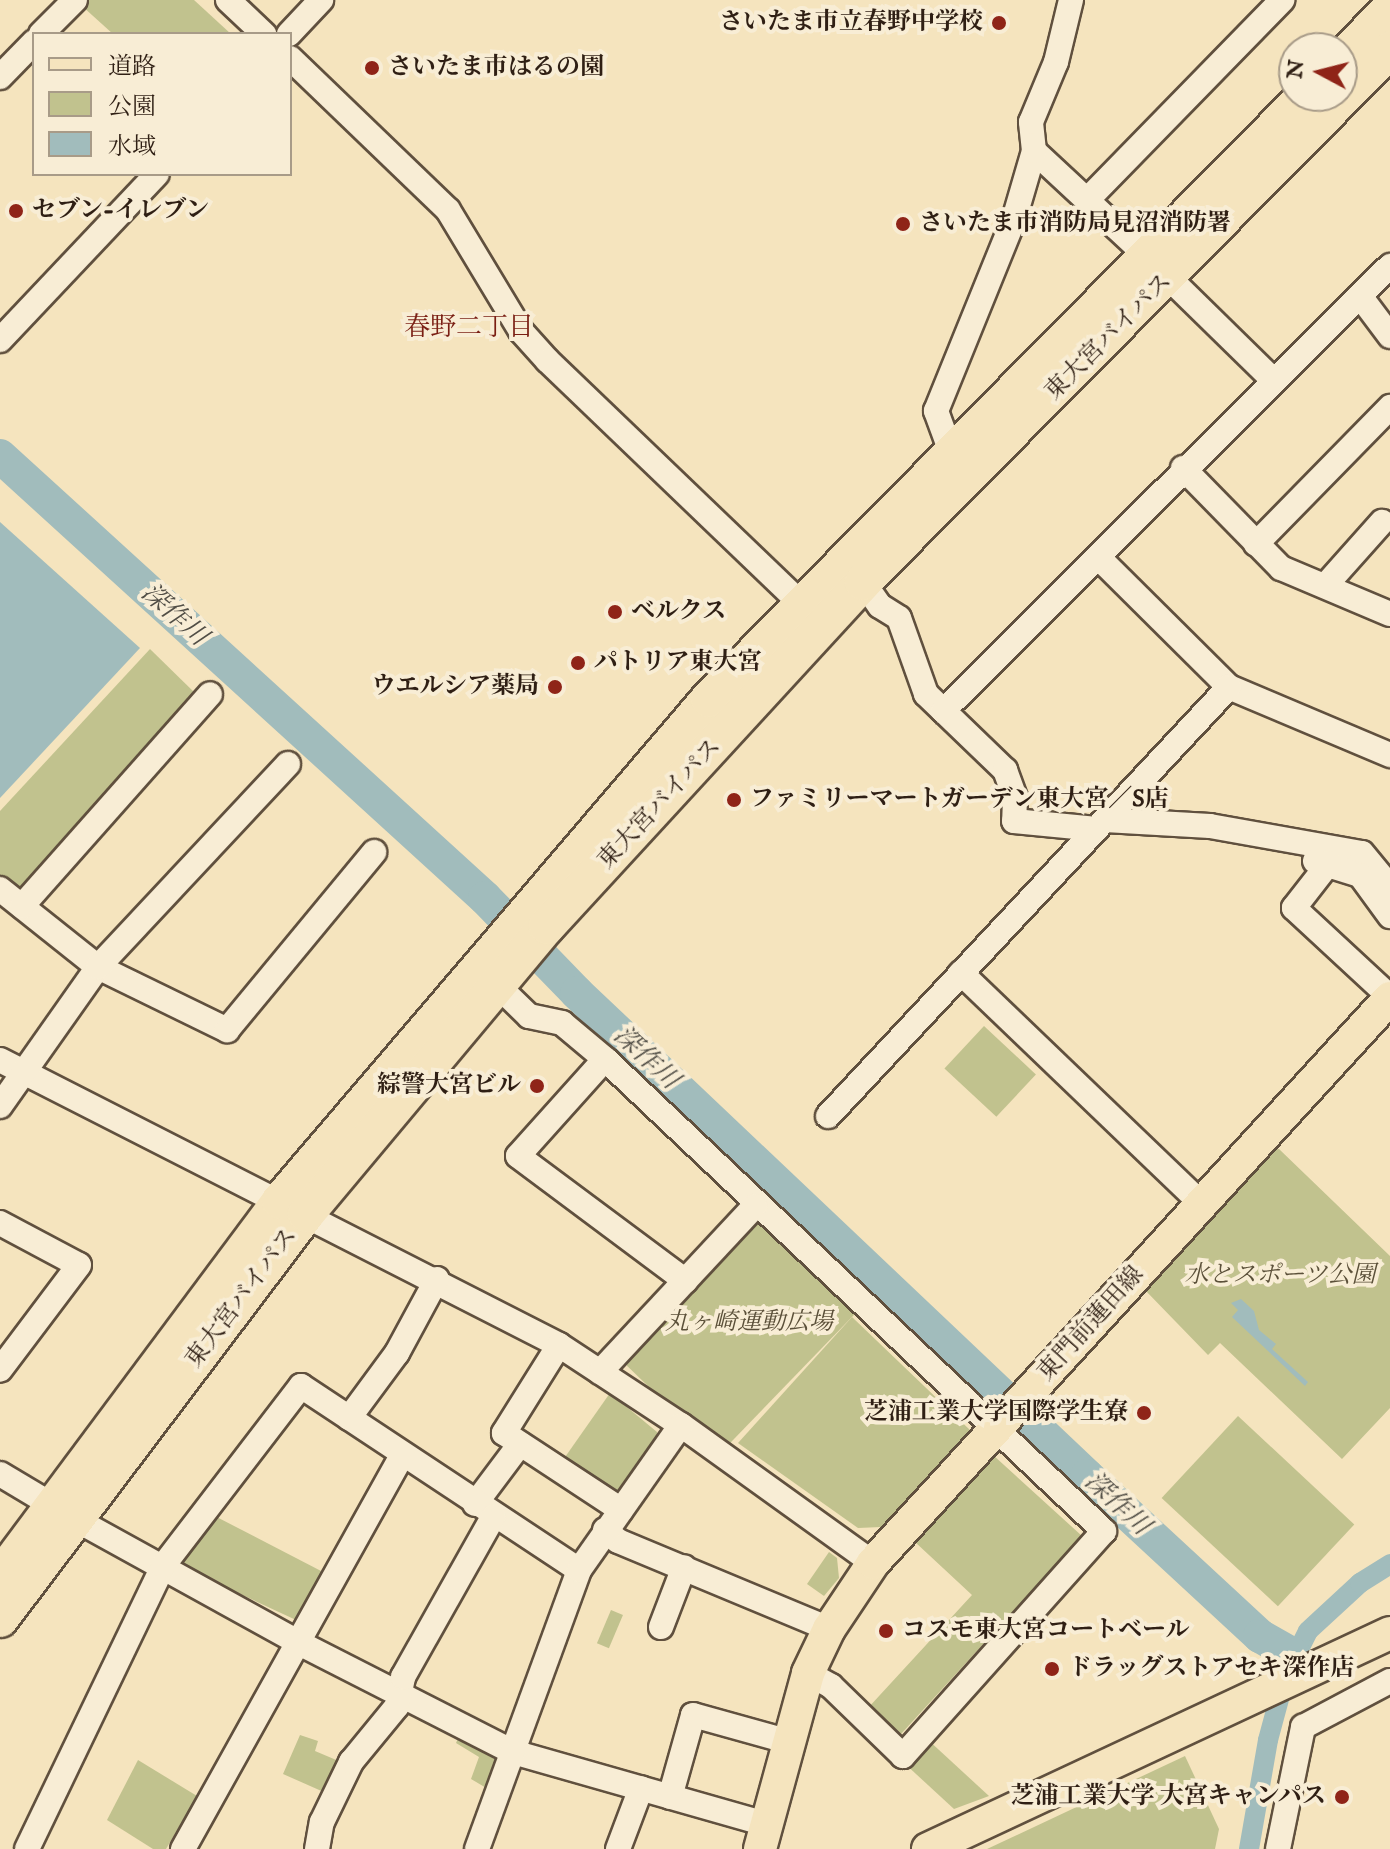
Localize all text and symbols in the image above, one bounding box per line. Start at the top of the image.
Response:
place label: さいたま市立春野中学校 [719,9,983,37]
marker: さいたま市立春野中学校 [990,14,1008,32]
legend [32,32,292,176]
north arrow [1278,32,1358,112]
text: 道路 [108,52,156,83]
place label: さいたま市はるの園 [388,54,604,82]
text: N [1281,58,1311,80]
marker: さいたま市はるの園 [363,59,381,77]
text: 公園 [108,92,156,123]
text: 水域 [108,132,156,163]
place label: セブン-イレブン [32,197,211,225]
marker: セブン-イレブン [7,202,25,220]
place label: さいたま市消防局見沼消防署 [919,210,1231,238]
marker: さいたま市消防局見沼消防署 [894,215,912,233]
street label: 東大宮バイパス [1039,267,1179,407]
district label: 春野二丁目 [404,312,534,344]
water label: 深作川 [135,577,213,653]
place label: ベルクス [631,598,727,626]
marker: ベルクス [606,603,624,621]
place label: パトリア東大宮 [594,649,762,677]
marker: パトリア東大宮 [569,654,587,672]
place label: ウエルシア薬局 [371,673,539,701]
marker: ウエルシア薬局 [546,678,564,696]
street label: 東大宮バイパス [592,733,728,875]
place label: ファミリーマートガーデン東大宮／S店 [750,786,1170,814]
marker: ファミリーマートガーデン東大宮／S店 [725,791,743,809]
water label: 深作川 [607,1020,685,1096]
place label: 綜警大宮ビル [377,1072,521,1100]
marker: 綜警大宮ビル [528,1077,546,1095]
street label: 東大宮バイパス [180,1222,304,1374]
street label: 東門前蓮田線 [1032,1261,1150,1387]
park label: 水とスポーツ公園 [1184,1262,1376,1290]
park label: 丸ヶ崎運動広場 [665,1309,833,1337]
place label: 芝浦工業大学国際学生寮 [864,1399,1128,1427]
marker: 芝浦工業大学国際学生寮 [1135,1404,1153,1422]
water label: 深作川 [1078,1466,1156,1542]
place label: コスモ東大宮コートベール [902,1617,1190,1645]
marker: コスモ東大宮コートベール [877,1622,895,1640]
place label: ドラッグストアセキ深作店 [1068,1655,1356,1683]
marker: ドラッグストアセキ深作店 [1043,1660,1061,1678]
place label: 芝浦工業大学 大宮キャンパス [1009,1783,1326,1811]
marker: 芝浦工業大学 大宮キャンパス [1333,1788,1351,1806]

